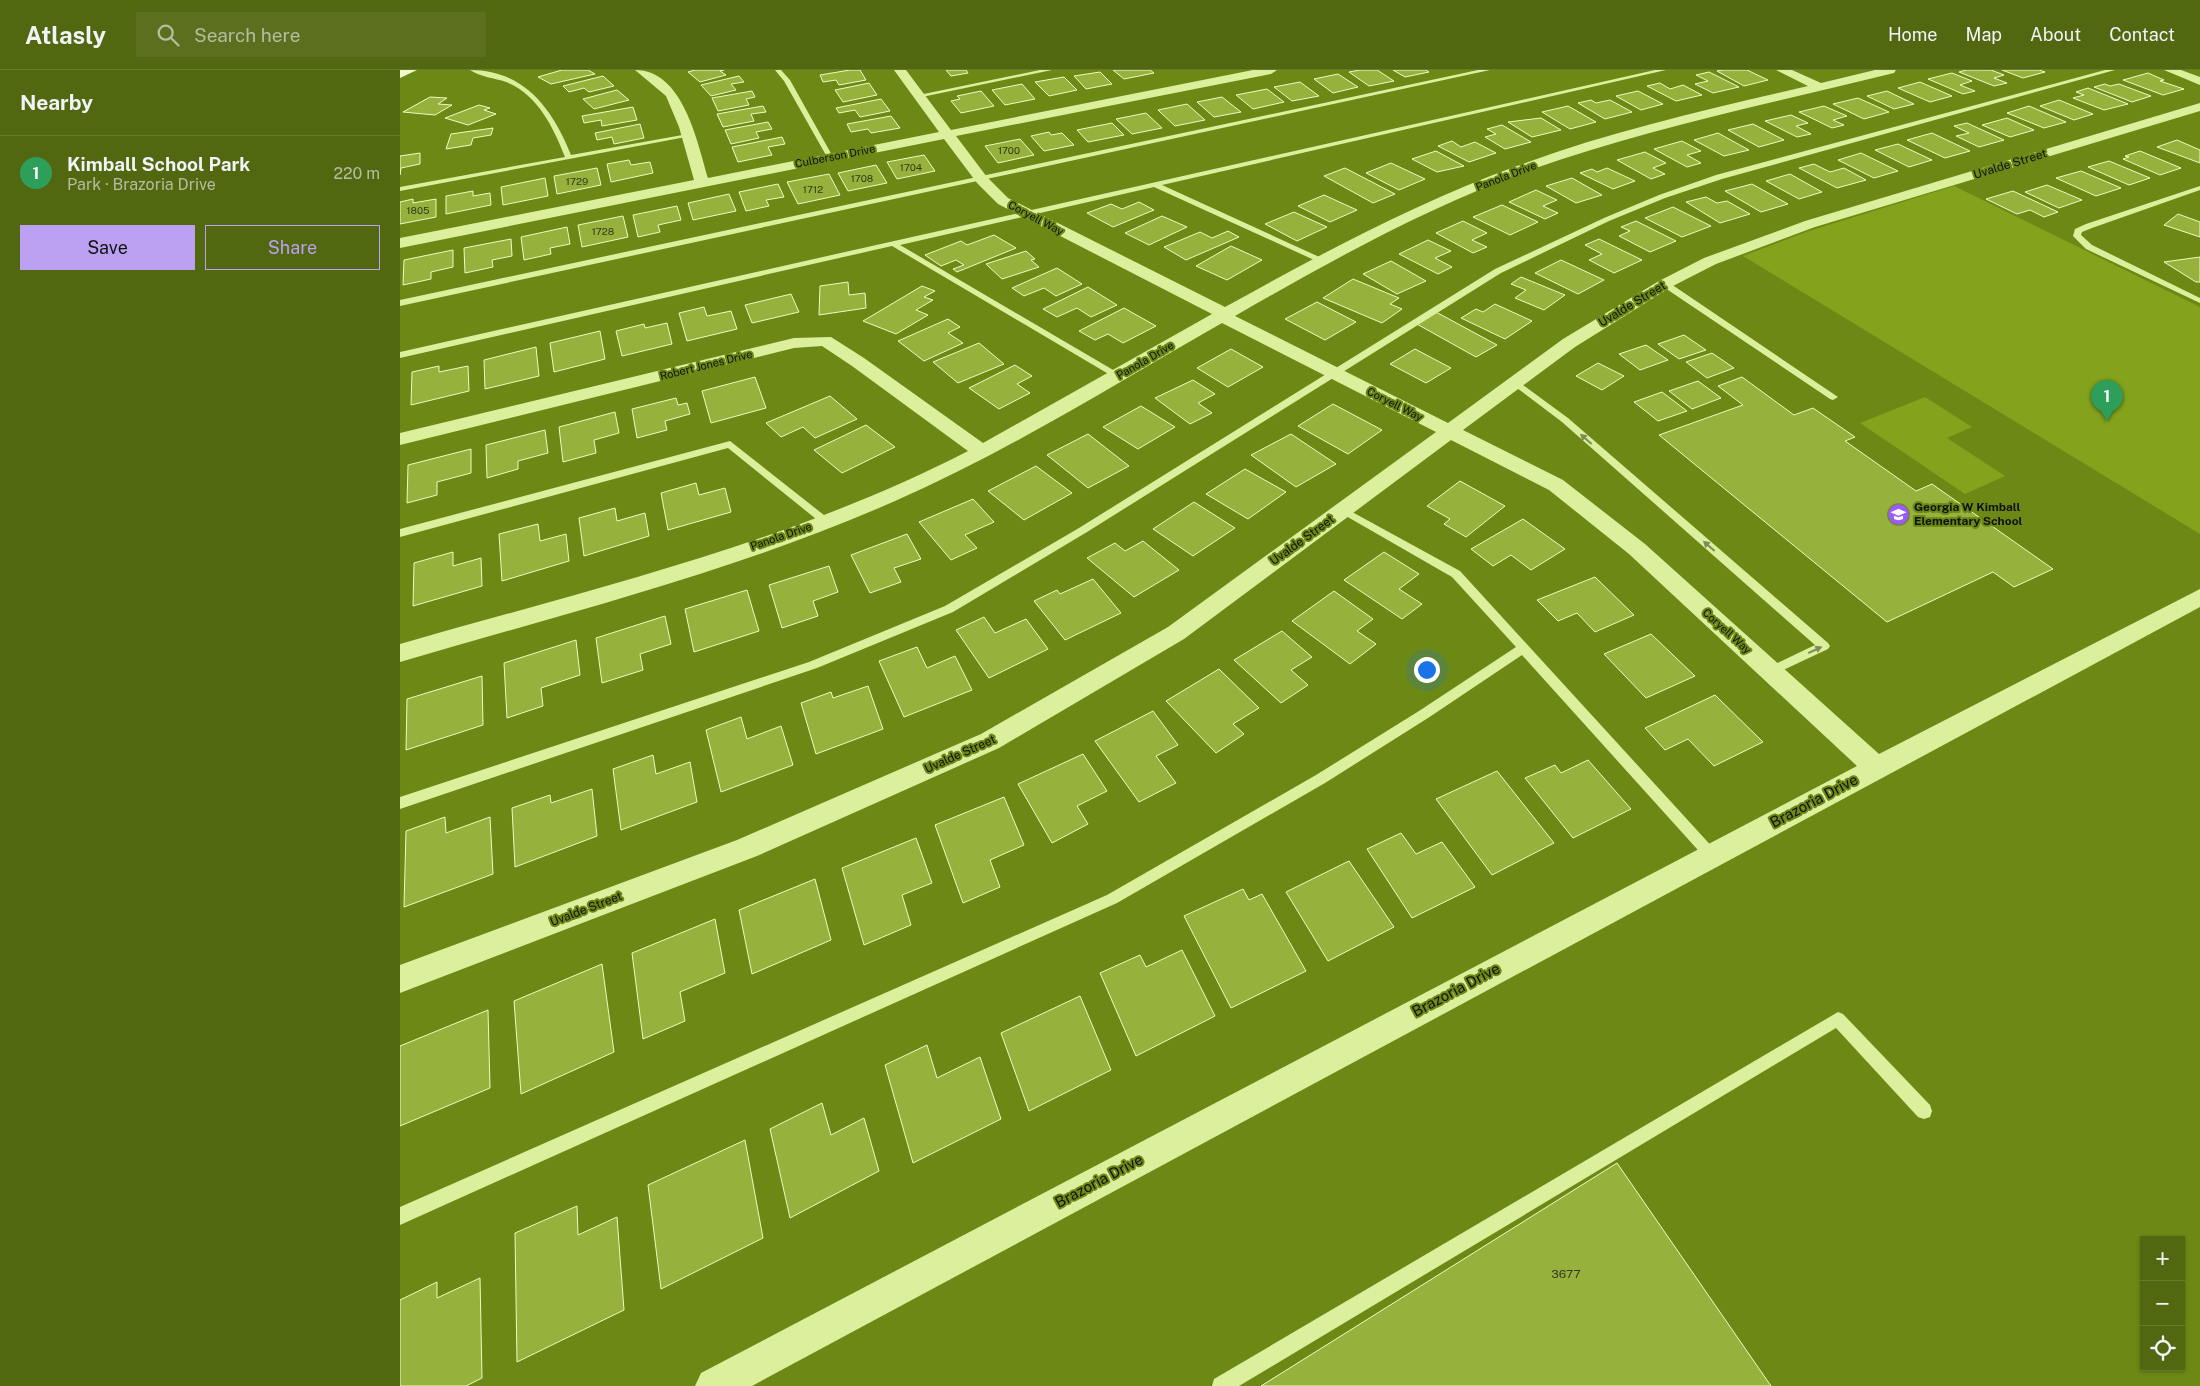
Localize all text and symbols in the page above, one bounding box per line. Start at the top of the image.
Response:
search box [136,12,486,57]
text: Atlasly [25,21,106,49]
icon: search [154,21,182,49]
text: Search here [194,24,301,46]
text: Home [1888,24,1938,45]
text: Map [1966,24,2002,45]
text: About [2030,24,2081,45]
text: Contact [2109,24,2175,45]
text: Nearby [20,90,93,115]
street label: Culberson Drive [794,142,876,170]
house number: 1700 [998,144,1020,156]
street label: Uvalde Street [1972,146,2049,182]
text: Kimball School Park [67,153,250,175]
street label: Panola Drive [1474,159,1538,193]
house number: 1704 [900,161,922,173]
text: 1 [33,164,39,183]
text: 220 m [333,164,380,183]
house number: 1708 [851,172,873,184]
text: Park · Brazoria Drive [67,175,216,194]
house number: 1729 [566,175,588,187]
house number: 1712 [803,183,823,195]
street label: Coryell Way [1006,198,1066,238]
house number: 1805 [406,204,430,216]
button: Save [20,225,195,270]
button: Share [205,225,380,270]
house number: 1728 [592,225,614,237]
street label: Uvalde Street [1596,278,1669,330]
street label: Panola Drive [1114,339,1176,381]
street label: Robert Jones Drive [658,348,754,382]
pin: 1 [2091,380,2123,421]
street label: Coryell Way [1365,385,1425,423]
one-way arrow [1581,433,1593,445]
place label: Georgia W Kimball Elementary School [1914,500,2023,528]
school or university icon: Georgia W Kimball Elementary School [1886,502,1910,526]
street label: Uvalde Street [1267,512,1337,568]
street label: Panola Drive [749,520,813,552]
one-way arrow [1702,540,1715,551]
street label: Coryell Way [1700,606,1754,656]
one-way arrow [1808,646,1822,654]
your location [1414,657,1440,683]
street label: Uvalde Street [922,732,998,776]
street label: Brazoria Drive [1767,770,1861,831]
street label: Uvalde Street [548,889,624,929]
street label: Brazoria Drive [1409,959,1503,1020]
street label: Brazoria Drive [1052,1150,1146,1211]
map controls [2140,1236,2185,1371]
button: + [2140,1236,2185,1281]
house number: 3677 [1551,1267,1581,1281]
button: − [2140,1281,2185,1326]
button: locate [2140,1326,2185,1371]

